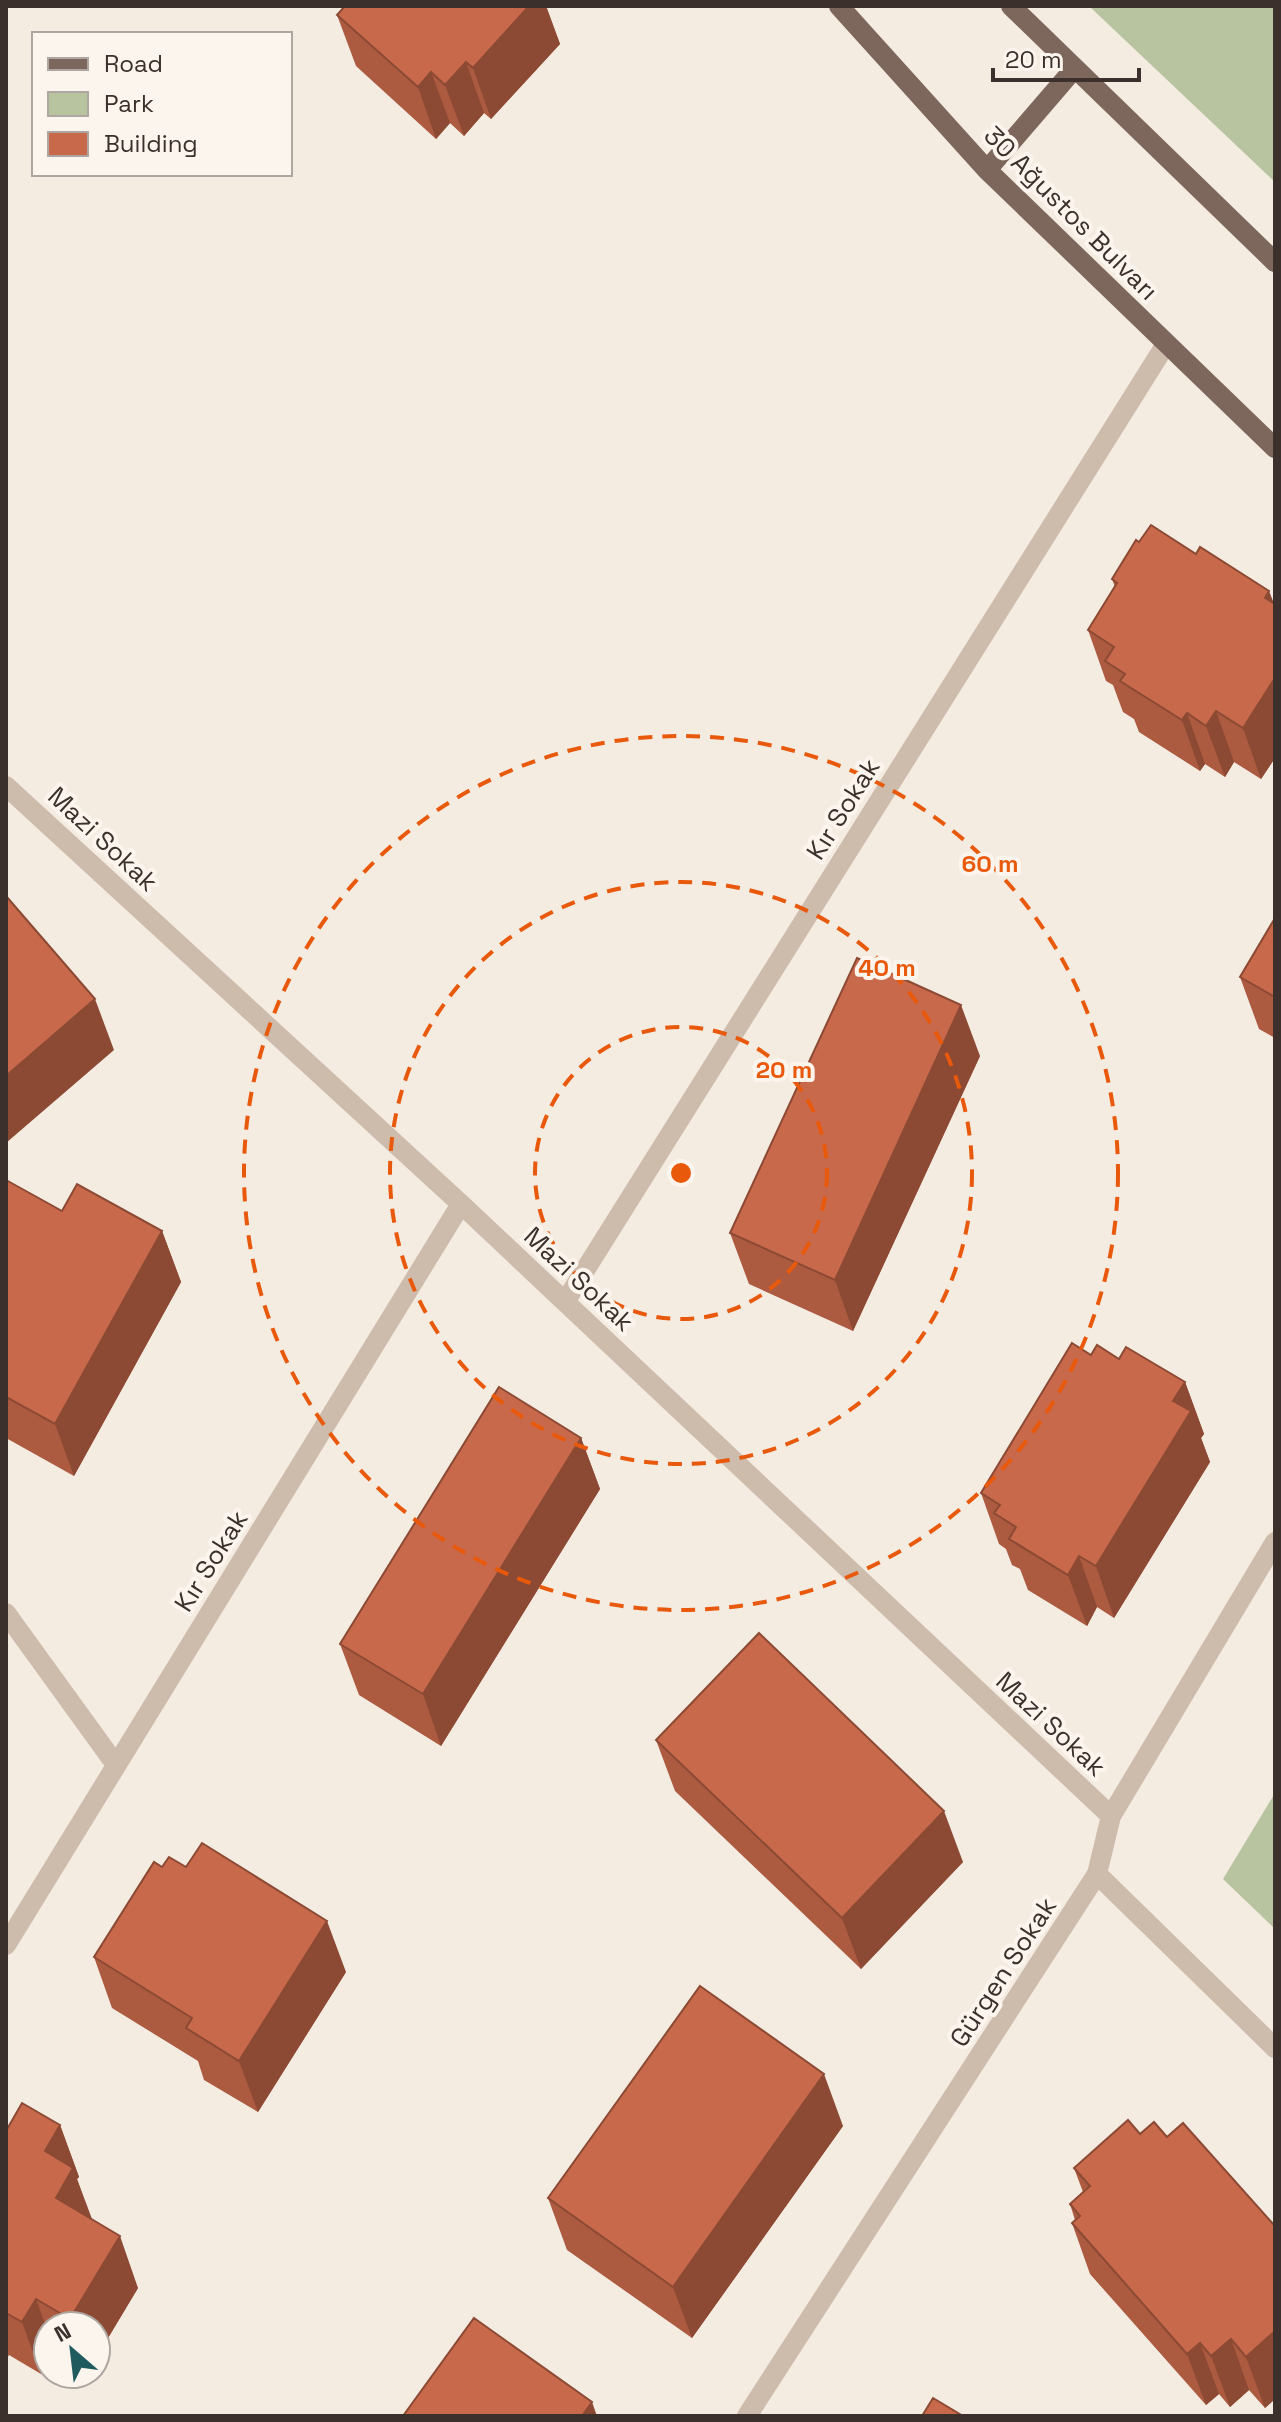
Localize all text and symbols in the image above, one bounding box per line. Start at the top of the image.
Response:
legend [32,32,292,176]
scale bar [993,32,1139,82]
text: 20 m [1005,44,1062,75]
text: Road [104,48,163,79]
text: Park [104,88,154,119]
street label: 30 Ağustos Bulvarı [977,119,1165,307]
text: Building [104,128,198,159]
street label: Kır Sokak [799,752,887,866]
street label: Mazi Sokak [41,779,165,899]
text: 60 m [962,848,1018,879]
text: 40 m [858,952,916,983]
text: 20 m [756,1054,812,1085]
centre of rings [667,1159,695,1187]
street label: Mazi Sokak [517,1219,641,1339]
street label: Kır Sokak [167,1504,255,1618]
street label: Mazi Sokak [989,1664,1113,1784]
street label: Gürgen Sokak [942,1891,1064,2053]
north arrow [32,2310,112,2390]
text: N [50,2317,76,2348]

